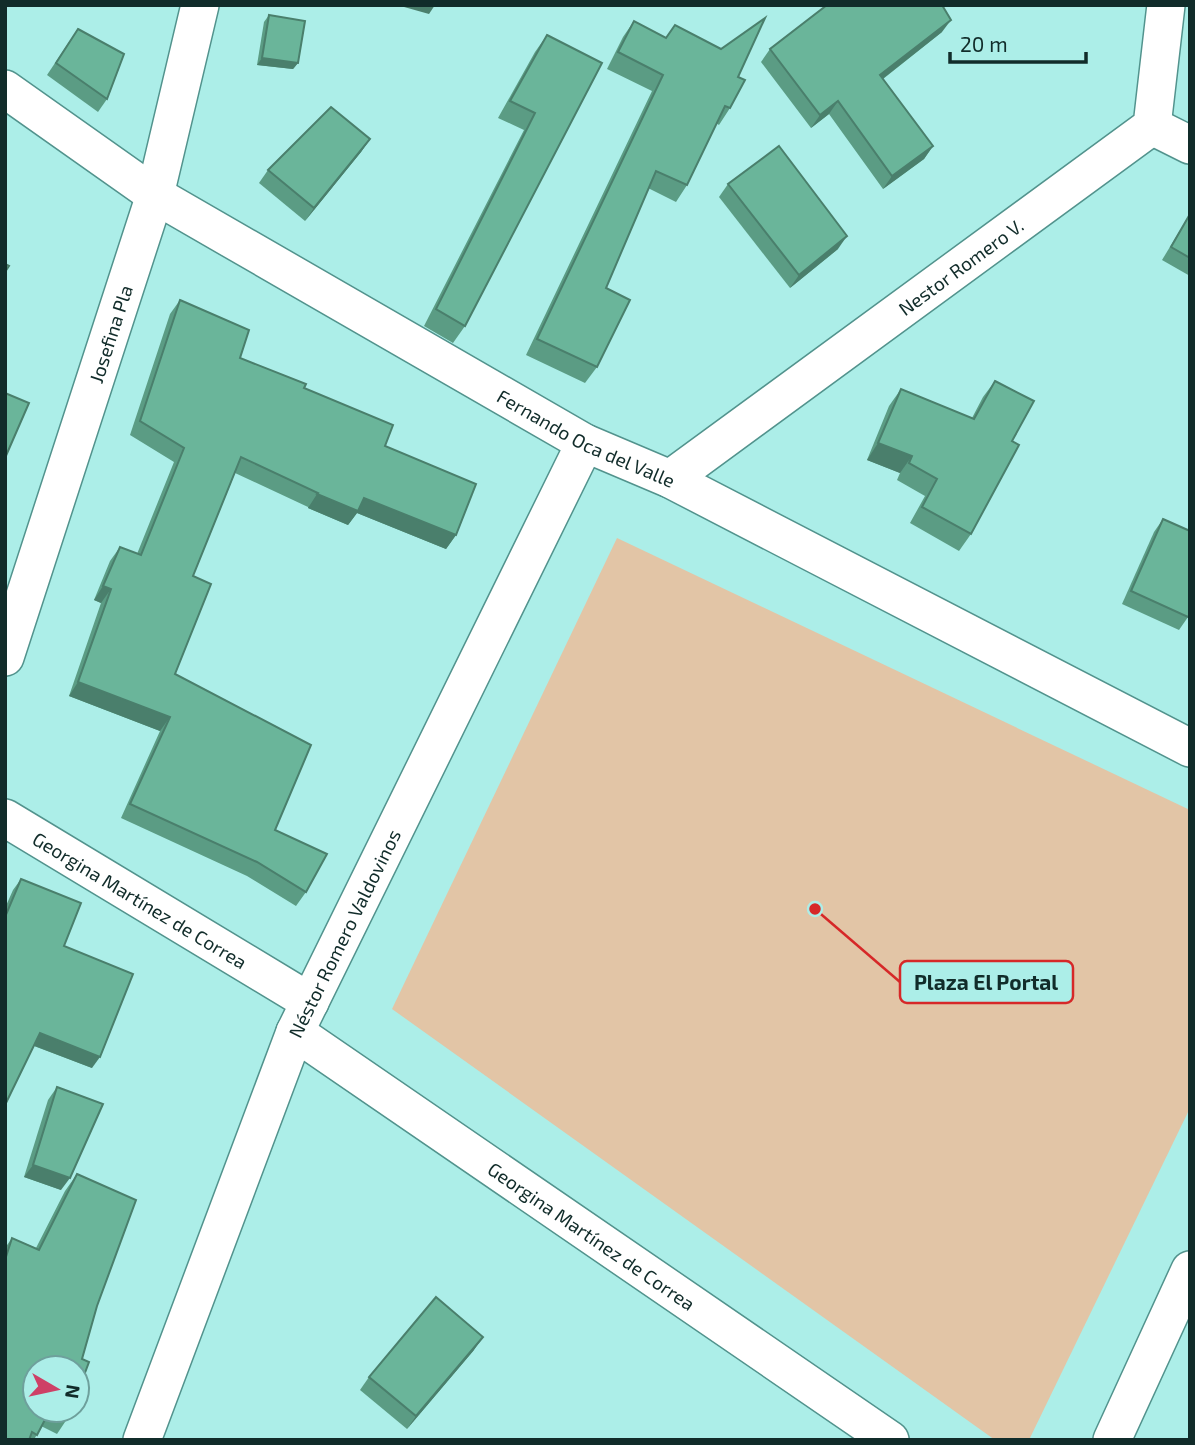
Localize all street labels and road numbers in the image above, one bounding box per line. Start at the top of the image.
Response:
street label: Nestor Romero V. [893,213,1027,320]
street label: Josefina Pla [83,282,137,386]
street label: Fernando Oca del Valle [493,384,679,491]
street label: Néstor Romero Valdovinos [283,825,405,1041]
street label: Georgina Martínez de Correa [29,826,252,973]
street label: Georgina Martínez de Correa [484,1157,700,1315]

